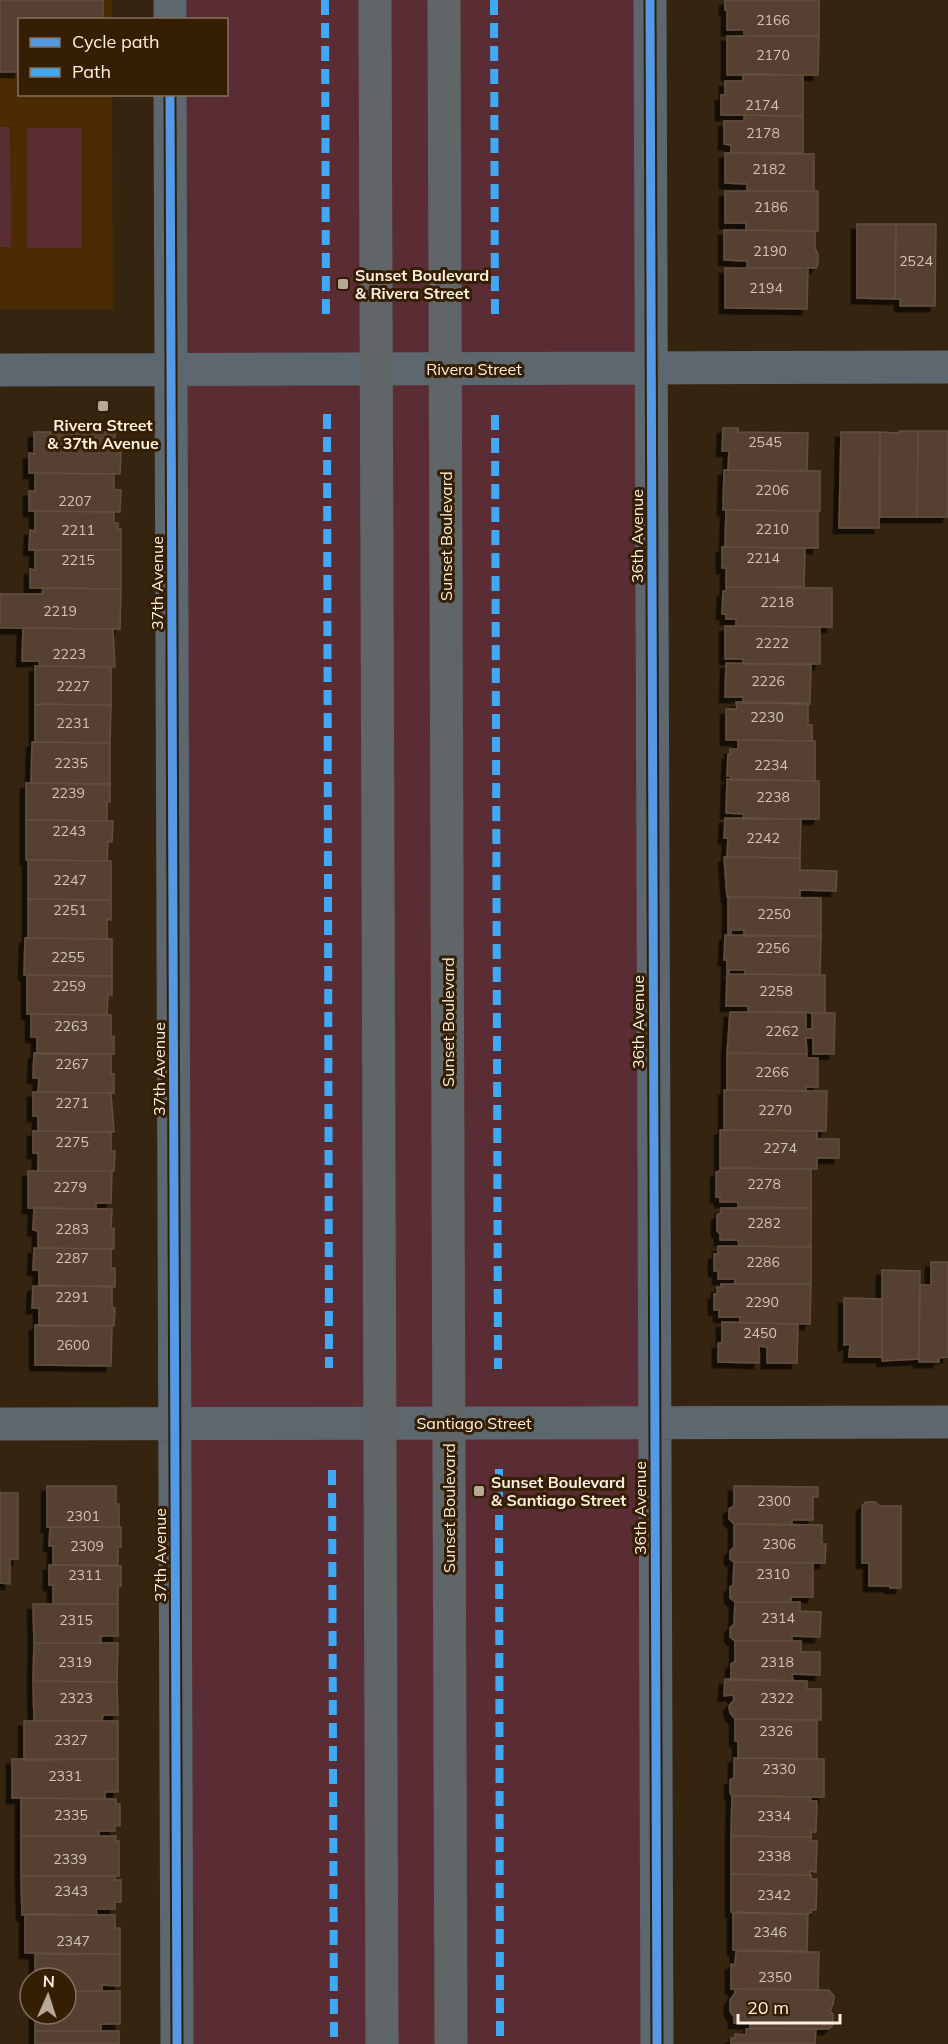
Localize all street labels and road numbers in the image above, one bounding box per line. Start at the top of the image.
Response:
street label: Rivera Street [426,359,522,379]
street label: Sunset Boulevard [436,471,456,601]
street label: 36th Avenue [627,489,647,583]
street label: 37th Avenue [147,536,167,630]
street label: Sunset Boulevard [438,957,458,1087]
street label: 36th Avenue [628,975,648,1069]
street label: 37th Avenue [149,1022,169,1116]
street label: Santiago Street [416,1413,532,1433]
street label: Sunset Boulevard [439,1443,459,1573]
street label: 36th Avenue [630,1461,650,1555]
street label: 37th Avenue [150,1508,170,1602]

